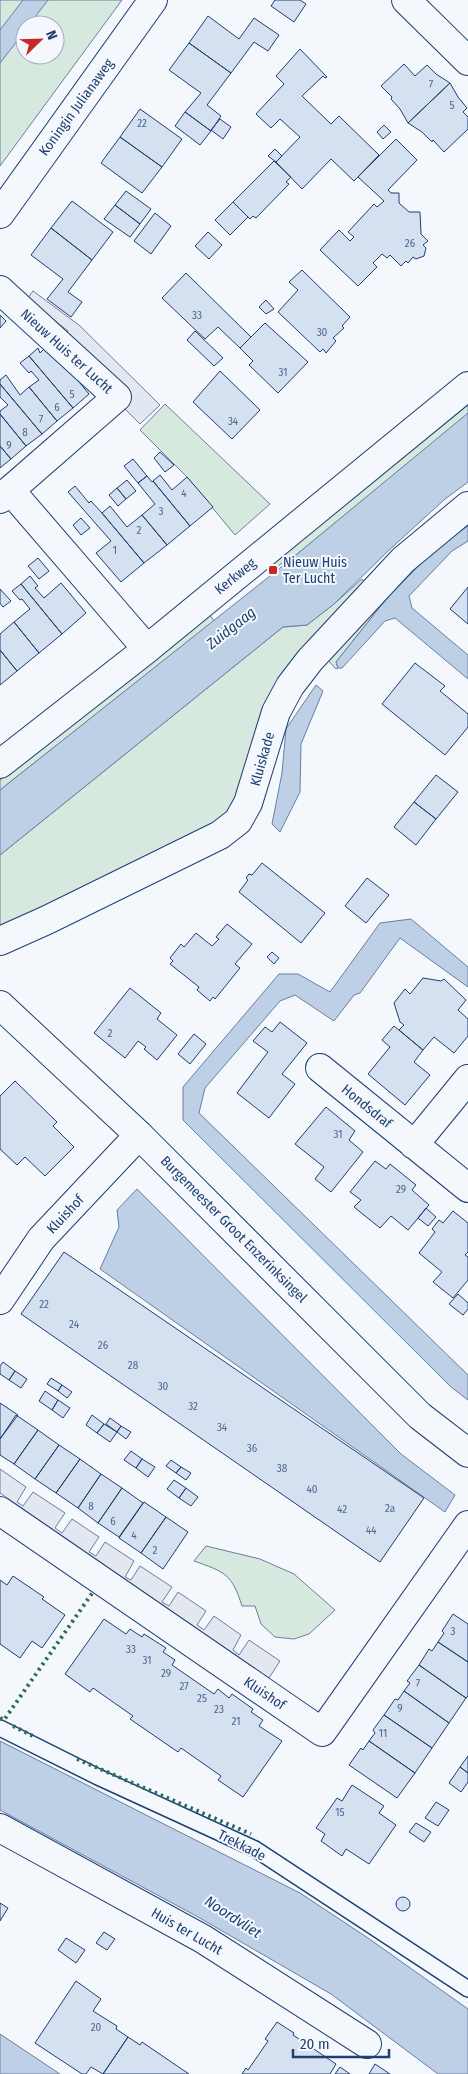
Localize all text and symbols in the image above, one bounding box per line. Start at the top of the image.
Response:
north arrow [15,15,65,65]
text: N [42,28,61,42]
street label: Koningin Julianaweg [36,55,118,159]
house number: 7 [429,78,434,91]
house number: 5 [449,99,455,112]
house number: 22 [137,117,147,130]
house number: 26 [405,237,416,250]
street label: Nieuw Huis ter Lucht [17,306,117,397]
house number: 33 [192,309,202,322]
house number: 30 [317,326,328,339]
house number: 31 [279,366,288,379]
house number: 5 [69,388,75,401]
house number: 6 [54,401,60,414]
house number: 7 [39,413,44,426]
house number: 34 [228,415,239,428]
house number: 8 [22,426,28,439]
house number: 9 [6,439,12,452]
house number: 4 [181,487,187,500]
house number: 3 [159,505,164,518]
house number: 2 [137,524,142,537]
house number: 1 [113,544,117,557]
street label: Kerkweg [211,554,260,598]
place label: Nieuw Huis Ter Lucht [283,554,347,587]
marker: Nieuw Huis Ter Lucht [267,564,279,576]
water label: Zuidgaag [202,603,259,653]
street label: Kluiskade [247,730,278,788]
house number: 2 [108,1027,113,1040]
street label: Hondsdraf [338,1081,397,1133]
house number: 31 [334,1128,343,1141]
street label: Burgemeester Groot Enzerinksingel [157,1153,311,1306]
house number: 29 [396,1183,406,1196]
street label: Kluishof [43,1190,89,1237]
house number: 22 [39,1298,49,1311]
house number: 24 [69,1318,80,1331]
house number: 26 [98,1339,109,1352]
house number: 28 [128,1359,139,1372]
house number: 30 [158,1380,169,1393]
house number: 32 [188,1400,198,1413]
house number: 34 [217,1421,228,1434]
house number: 36 [247,1442,258,1455]
house number: 38 [277,1462,288,1475]
house number: 40 [306,1483,318,1496]
house number: 8 [88,1500,94,1513]
house number: 2a [385,1502,395,1515]
house number: 42 [337,1503,347,1516]
house number: 6 [110,1515,116,1528]
house number: 44 [366,1524,377,1537]
house number: 4 [131,1529,137,1542]
house number: 2 [153,1544,158,1557]
house number: 3 [451,1625,456,1638]
house number: 33 [126,1643,136,1656]
house number: 31 [143,1654,152,1667]
house number: 29 [161,1667,171,1680]
street label: Kluishof [240,1673,290,1715]
house number: 7 [416,1677,421,1690]
house number: 27 [179,1680,189,1693]
house number: 25 [197,1692,207,1705]
house number: 9 [397,1702,403,1715]
house number: 23 [214,1703,224,1716]
house number: 21 [232,1715,240,1728]
house number: 11 [379,1727,387,1740]
house number: 15 [335,1806,345,1819]
street label: Trekkade [215,1826,269,1865]
water label: Noordvliet [201,1892,265,1942]
street label: Huis ter Lucht [148,1904,226,1959]
house number: 20 [91,2021,102,2034]
scale bar [293,2026,389,2058]
text: 20 m [300,2035,330,2053]

